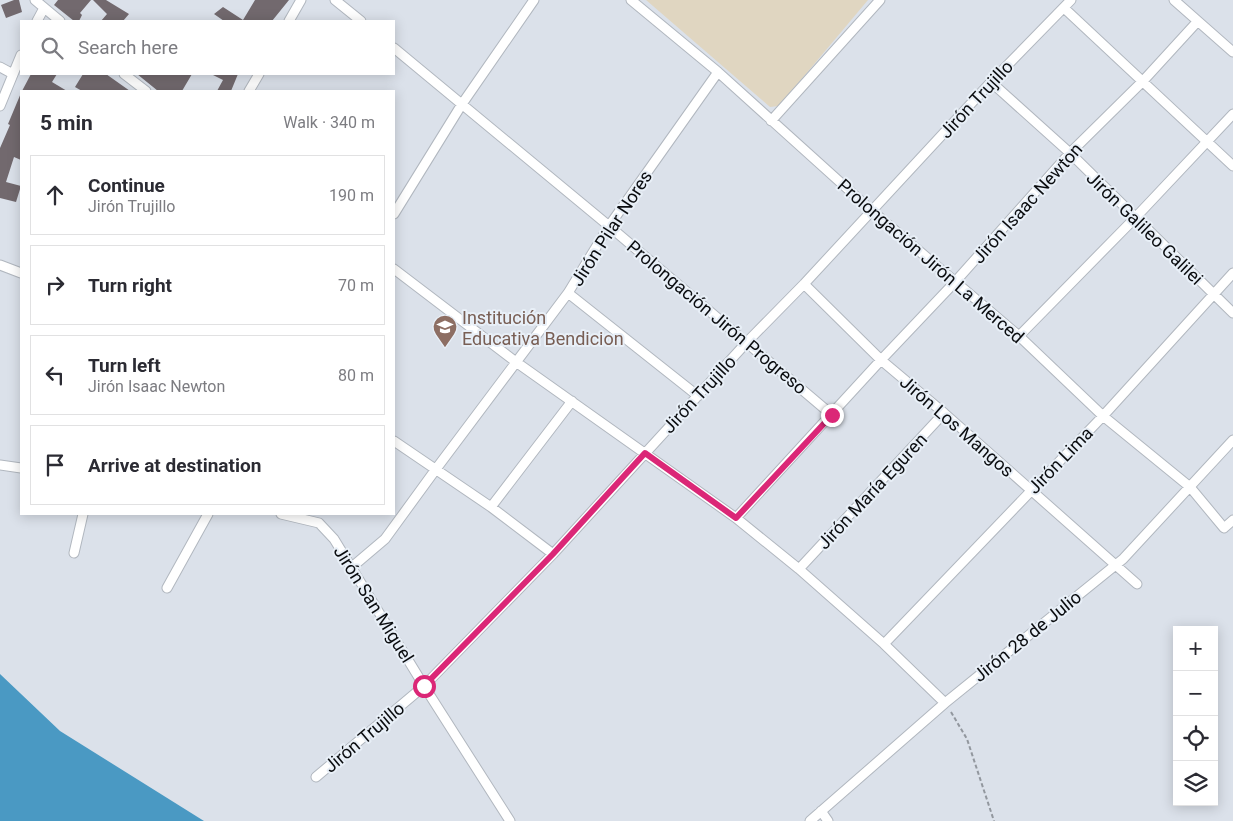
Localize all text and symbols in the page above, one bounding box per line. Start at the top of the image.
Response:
search box [20,20,395,75]
icon: search [38,34,66,62]
text: Search here [78,36,178,59]
street label: Jirón Trujillo [935,56,1017,142]
text: 5 min [40,111,93,135]
text: Walk · 340 m [283,113,375,132]
street label: Jirón Isaac Newton [968,139,1086,267]
street label: Jirón Pilar Nores [566,166,656,290]
street label: Jirón Galileo Galilei [1083,167,1207,289]
text: Continue [88,174,165,197]
street label: Prolongación Jirón La Merced [834,174,1028,348]
icon: ahead [41,181,69,209]
text: 190 m [329,186,374,205]
text: Jirón Trujillo [88,197,175,216]
street label: Prolongación Jirón Progreso [623,236,811,398]
icon: right [41,271,69,299]
text: Turn right [88,274,172,297]
text: 70 m [338,276,374,295]
place label: Institución Educativa Bendicion [462,307,624,349]
school or university icon: Institución Educativa Bendicion [432,314,458,348]
street label: Jirón Trujillo [658,351,740,437]
text: Turn left [88,354,161,377]
icon: left [41,361,69,389]
text: 80 m [338,366,374,385]
street label: Jirón Los Mangos [896,371,1018,481]
text: Jirón Isaac Newton [88,377,225,396]
route end [821,404,844,427]
street label: Jirón Lima [1023,422,1097,498]
street label: Jirón María Eguren [813,429,931,553]
icon: arrive [41,451,69,479]
text: Arrive at destination [88,454,261,477]
street label: Jirón San Miguel [330,542,418,666]
street label: Jirón 28 de Julio [969,586,1085,686]
map controls [1173,626,1218,806]
button: + [1173,626,1218,671]
button: − [1173,671,1218,716]
route start [413,675,436,698]
street label: Jirón Trujillo [320,697,408,777]
button: locate [1173,716,1218,761]
button: layers [1173,761,1218,806]

